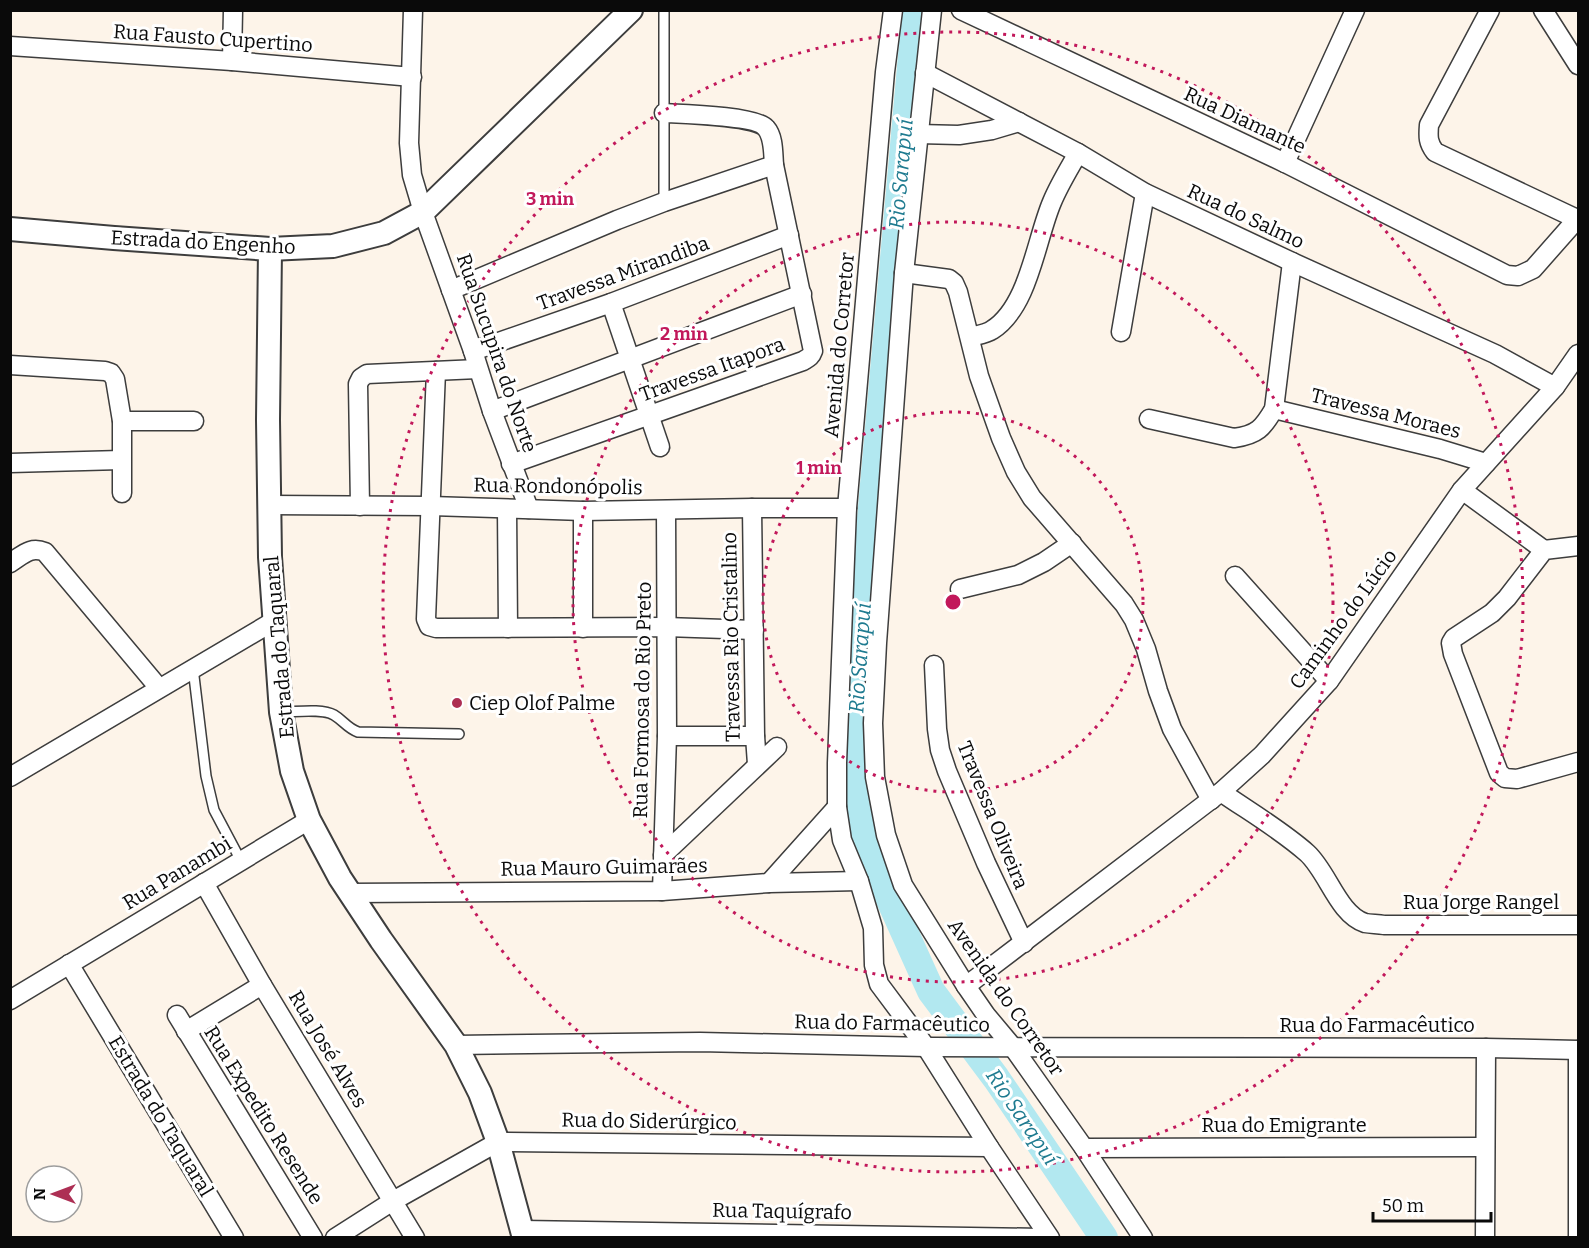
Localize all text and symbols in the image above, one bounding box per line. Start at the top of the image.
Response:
street label: Rua Fausto Cupertino [112,19,314,57]
street label: Rua Diamante [1180,81,1310,159]
water label: Rio Sarapuí [883,116,919,230]
street label: Rua do Salmo [1184,178,1308,254]
text: 3 min [526,188,574,210]
street label: Estrada do Engenho [110,225,296,259]
street label: Travessa Mirandiba [534,231,712,315]
street label: Rua Sucupira do Norte [452,250,542,456]
street label: Avenida do Corretor [819,251,859,439]
text: 2 min [660,323,708,345]
street label: Travessa Itapora [636,332,788,406]
street label: Travessa Moraes [1309,383,1463,443]
text: 1 min [796,457,842,479]
street label: Rua Rondonópolis [473,473,643,499]
street label: Travessa Rio Cristalino [717,532,745,742]
street label: Caminho do Lúcio [1284,544,1402,694]
street label: Estrada do Taquaral [259,554,299,739]
street label: Rua Formosa do Rio Preto [628,581,656,819]
centre of rings [943,592,963,612]
water label: Rio Sarapuí [843,600,877,714]
place label: Ciep Olof Palme [469,691,615,715]
marker: Ciep Olof Palme [450,696,464,710]
street label: Travessa Oliveira [952,738,1034,893]
street label: Rua Panambi [118,831,236,915]
street label: Rua Mauro Guimarães [500,853,708,881]
street label: Rua Jorge Rangel [1403,890,1559,914]
street label: Avenida do Corretor [943,914,1069,1080]
street label: Rua José Alves [284,986,372,1112]
street label: Rua do Farmacêutico [794,1009,990,1037]
street label: Rua do Farmacêutico [1279,1013,1475,1037]
street label: Rua Expedito Resende [199,1021,329,1209]
street label: Estrada do Taquaral [104,1031,219,1201]
water label: Rio Sarapuí [980,1064,1065,1172]
street label: Rua do Siderúrgico [561,1107,737,1135]
street label: Rua do Emigrante [1201,1113,1367,1137]
north arrow [24,1164,84,1224]
scale bar [1373,1185,1492,1223]
text: N [30,1188,49,1200]
text: 50 m [1382,1195,1424,1217]
street label: Rua Taquígrafo [712,1198,852,1224]

